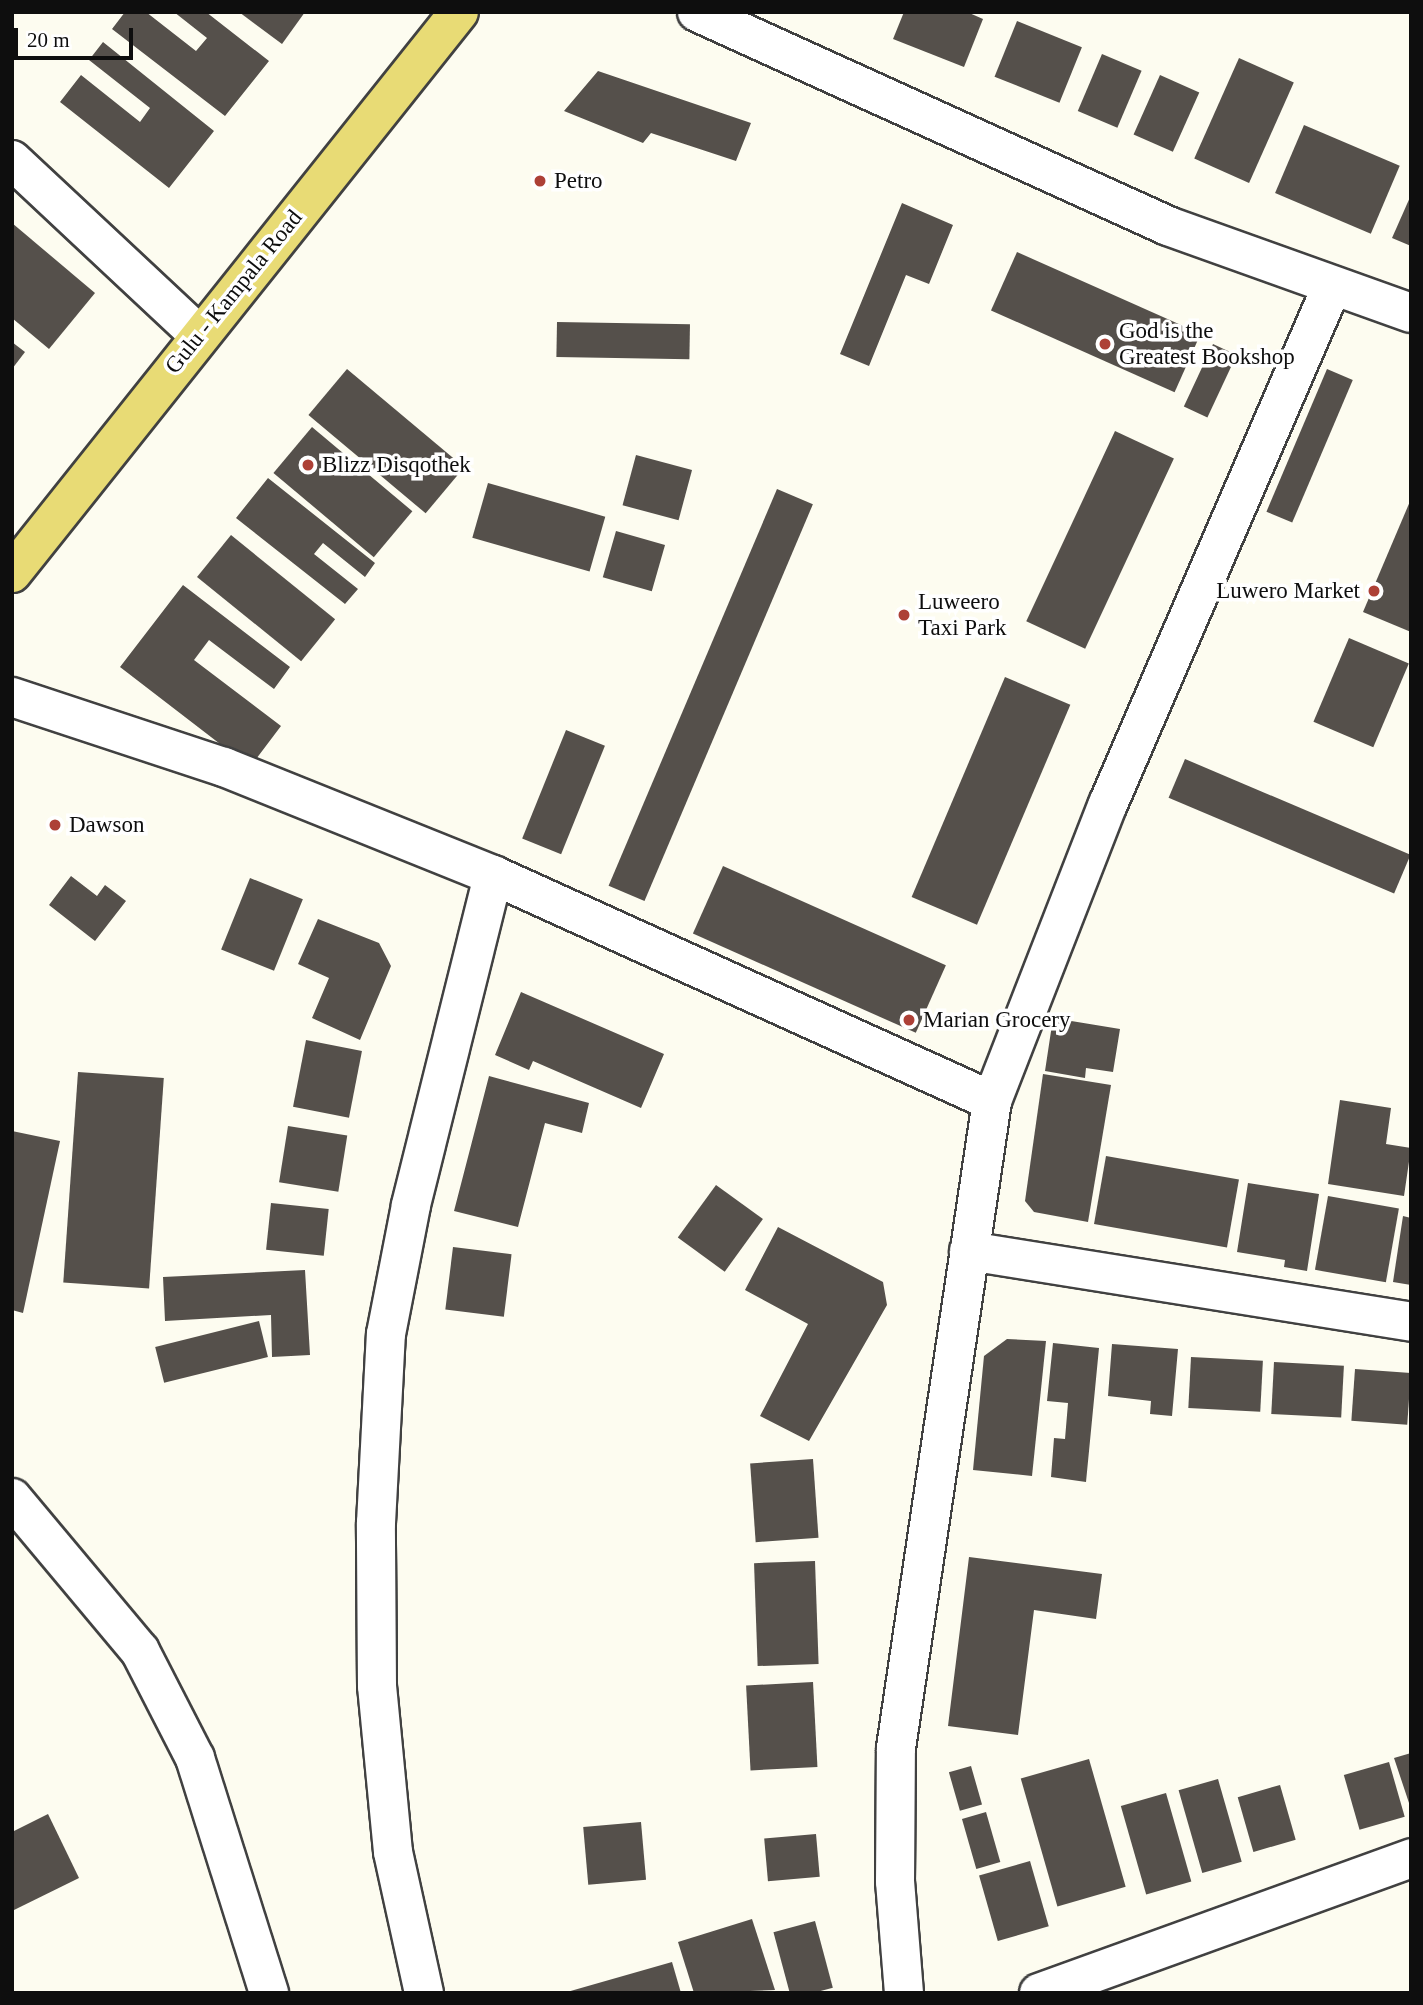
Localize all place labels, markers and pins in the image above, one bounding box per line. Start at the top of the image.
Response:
place label: Petro [554,167,603,195]
marker: Petro [532,173,548,189]
place label: God is the Greatest Bookshop [1119,317,1295,371]
marker: God is the Greatest Bookshop [1097,336,1113,352]
place label: Blizz Disqothek [322,451,471,479]
marker: Blizz Disqothek [300,457,316,473]
place label: Luwero Market [1216,577,1360,605]
marker: Luwero Market [1366,583,1382,599]
place label: Luweero Taxi Park [918,588,1006,642]
marker: Luweero Taxi Park [896,607,912,623]
place label: Dawson [69,811,144,839]
marker: Dawson [47,817,63,833]
place label: Marian Grocery [923,1006,1071,1034]
marker: Marian Grocery [901,1012,917,1028]

